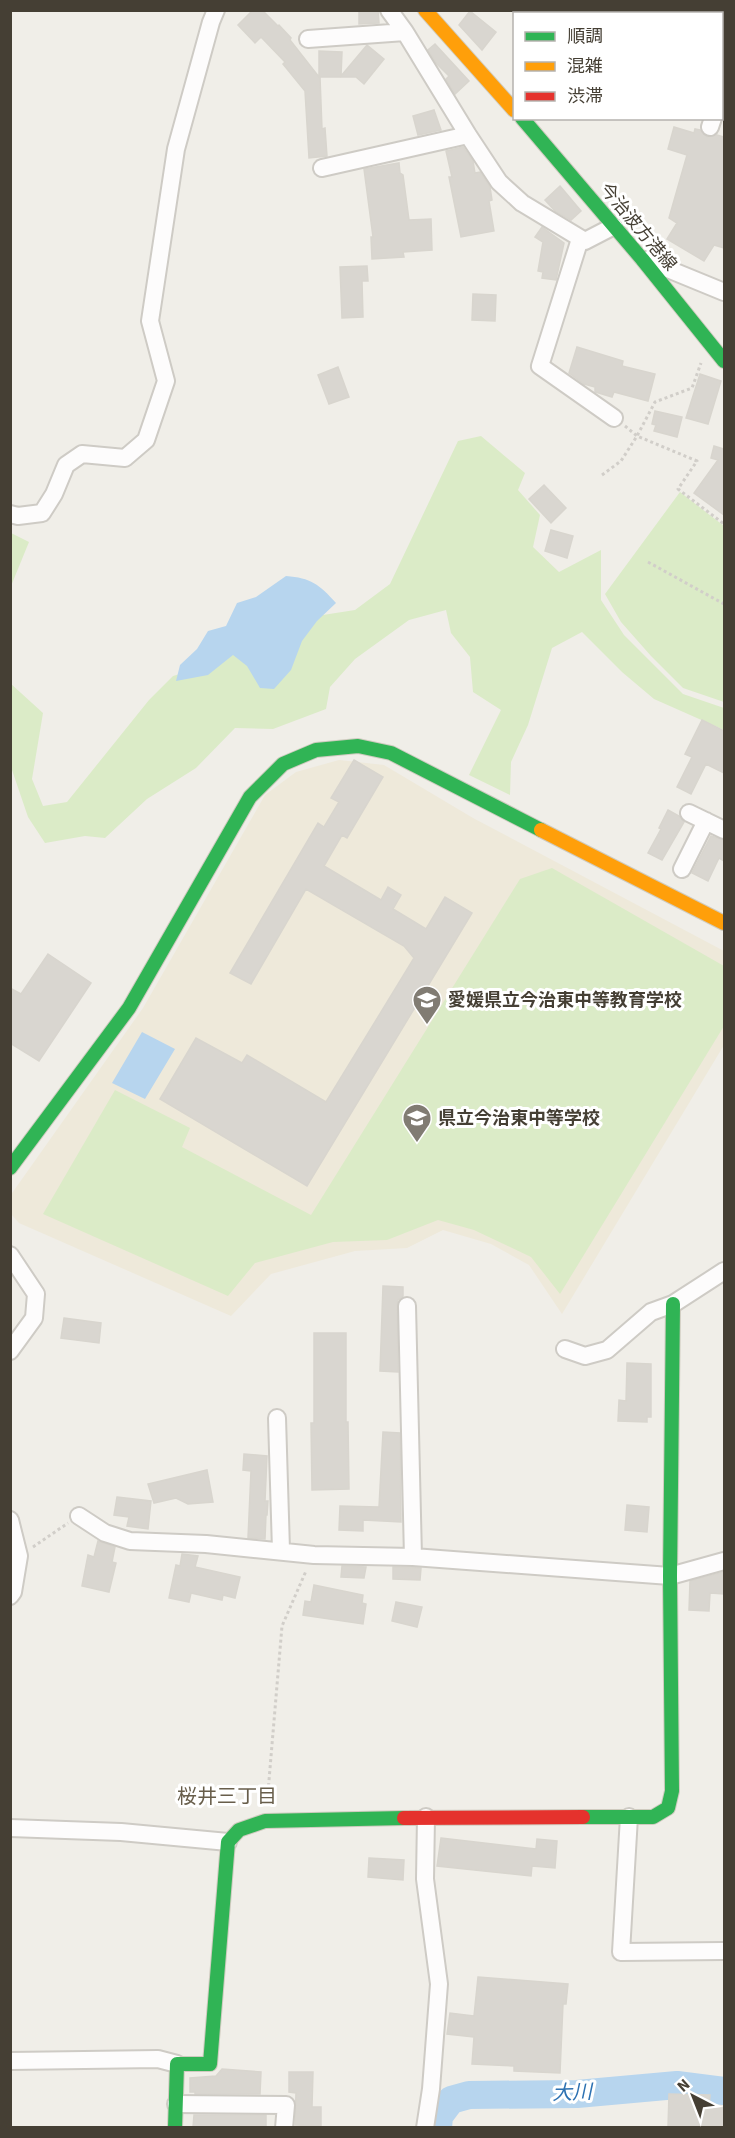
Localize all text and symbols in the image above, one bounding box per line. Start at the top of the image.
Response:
legend [513,12,723,120]
text: 順調 [567,24,603,49]
text: 混雑 [567,54,603,79]
text: 渋滞 [567,84,603,109]
street label: 今治波方港線 [594,178,682,276]
school or university icon: 愛媛県立今治東中等教育学校 [411,984,443,1026]
place label: 愛媛県立今治東中等教育学校 [448,988,682,1013]
school or university icon: 県立今治東中等学校 [401,1102,433,1144]
place label: 県立今治東中等学校 [438,1106,600,1131]
district label: 桜井三丁目 [177,1783,277,1811]
north arrow [663,2066,723,2126]
text: N [672,2074,695,2097]
water label: 大川 [552,2078,594,2108]

